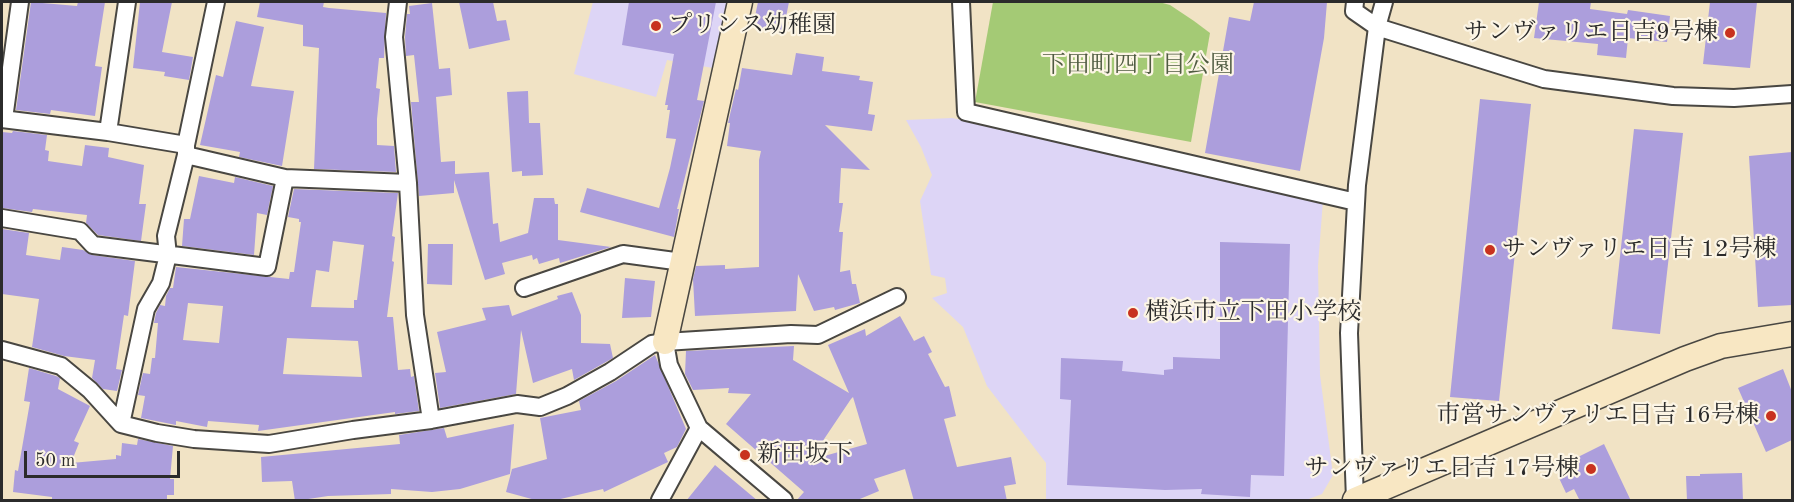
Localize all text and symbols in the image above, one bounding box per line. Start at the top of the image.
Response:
place label: プリンス幼稚園 [668,12,836,40]
marker: プリンス幼稚園 [649,19,663,33]
place label: サンヴァリエ日吉9号棟 [1464,19,1718,47]
marker: サンヴァリエ日吉9号棟 [1723,26,1737,40]
park label: 下田町四丁目公園 [1042,52,1234,80]
place label: サンヴァリエ日吉 12号棟 [1502,236,1777,264]
marker: サンヴァリエ日吉 12号棟 [1483,243,1497,257]
place label: 横浜市立下田小学校 [1145,299,1361,327]
marker: 横浜市立下田小学校 [1126,306,1140,320]
place label: 市営サンヴァリエ日吉 16号棟 [1436,402,1759,430]
marker: 市営サンヴァリエ日吉 16号棟 [1764,409,1778,423]
scale bar [27,439,183,477]
place label: 新田坂下 [757,441,853,469]
marker: 新田坂下 [738,448,752,462]
text: 50 m [35,452,75,470]
place label: サンヴァリエ日吉 17号棟 [1304,455,1579,483]
marker: サンヴァリエ日吉 17号棟 [1584,462,1598,476]

